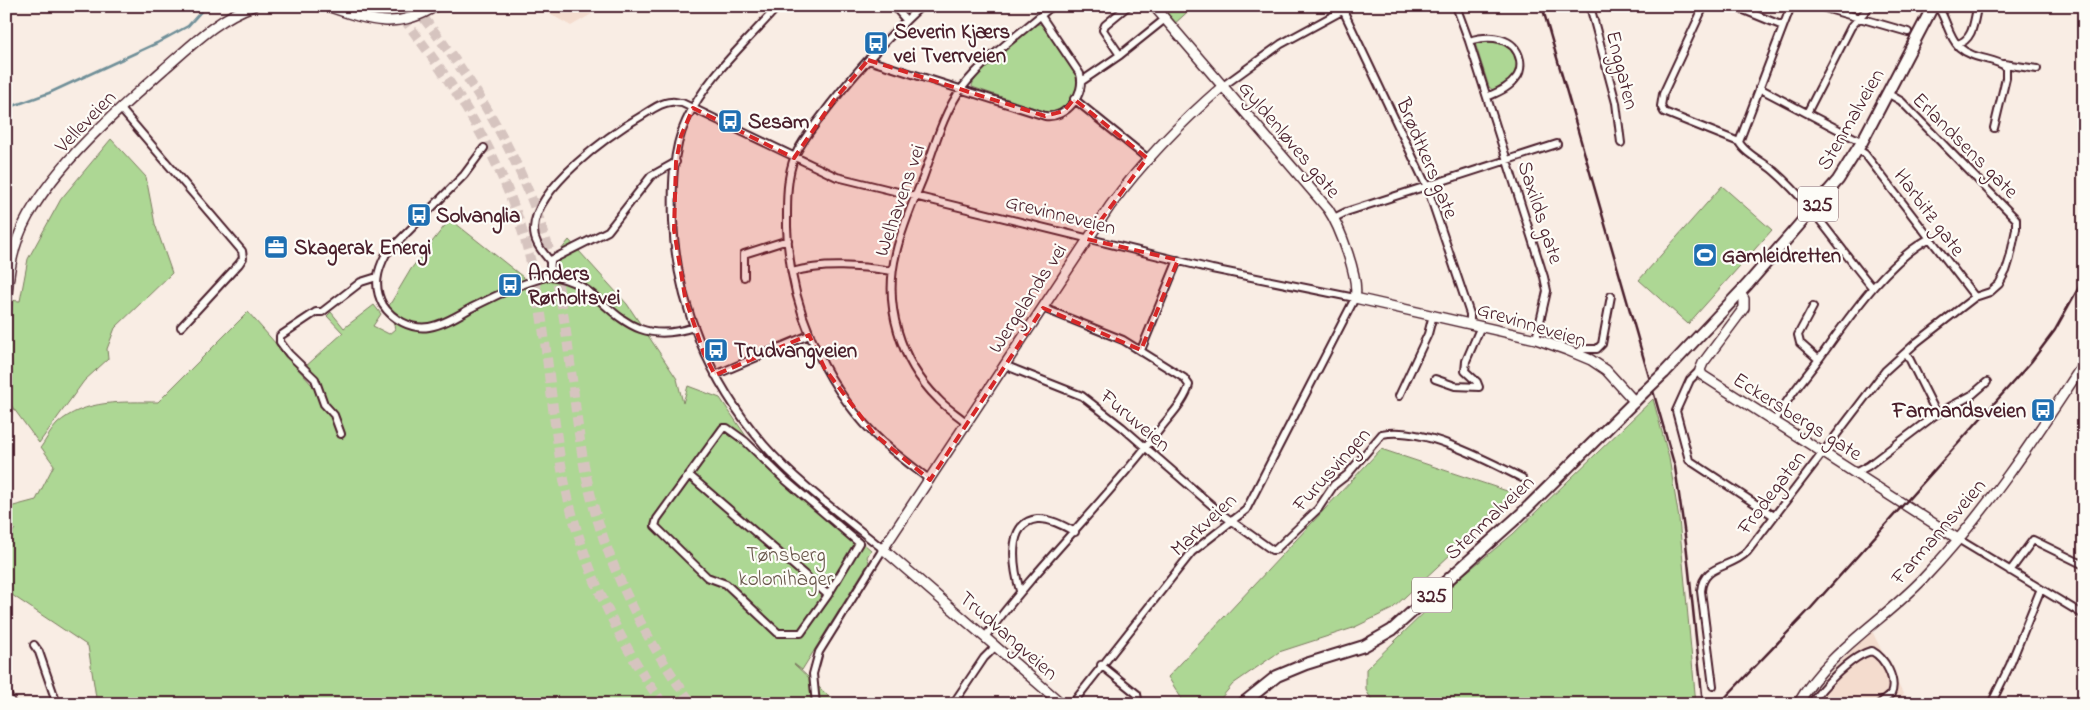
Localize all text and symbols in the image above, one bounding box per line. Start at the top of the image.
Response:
place label: Severin Kjærs vei Tverrveien [893,18,1011,72]
street label: Enggaten [1595,28,1645,113]
bus stop icon: Severin Kjærs vei Tverrveien [863,30,889,56]
street label: Stenmalveien [1810,64,1893,176]
street label: Gyldenløves gate [1229,75,1347,207]
street label: Velleveien [48,84,124,161]
street label: Erlandsens gate [1903,86,2025,208]
street label: Brødtkers gate [1385,93,1465,225]
bus stop icon: Sesam [717,108,743,134]
place label: Sesam [748,108,809,138]
street label: Welhavens vei [868,141,934,261]
street label: Saxilds gate [1506,157,1570,269]
street label: Harbitz gate [1884,163,1972,265]
road number: 325 [1798,186,1838,222]
street label: Grevinneveien [1002,188,1119,244]
bus stop icon: Solvanglia [406,202,432,228]
place label: Solvanglia [436,202,520,234]
office icon: Skagerak Energi [263,234,289,260]
place label: Skagerak Energi [294,234,432,266]
street label: Wergelands vei [982,238,1077,361]
sports icon: Gamleidretten [1692,242,1718,268]
place label: Gamleidretten [1722,242,1841,272]
place label: Anders Rørholtsvei [528,260,621,314]
bus stop icon: Anders Rørholtsvei [497,272,523,298]
street label: Grevinneveien [1473,295,1590,357]
bus stop icon: Trudvangveien [703,337,729,363]
place label: Trudvangveien [734,337,857,369]
street label: Eckersbergs gate [1725,366,1868,472]
street label: Furuveien [1092,382,1177,460]
place label: Farmandsveien [1891,397,2026,427]
bus stop icon: Farmandsveien [2030,397,2056,423]
street label: Furusvingen [1286,421,1380,521]
street label: Frodegaten [1730,445,1816,543]
street label: Stenmalveien [1439,469,1542,568]
street label: Farmannsveien [1884,473,1994,593]
street label: Markveien [1164,487,1244,564]
park label: Tønsberg kolonihager [739,541,834,597]
road number: 325 [1412,578,1452,612]
street label: Trudvangveien [950,585,1064,690]

